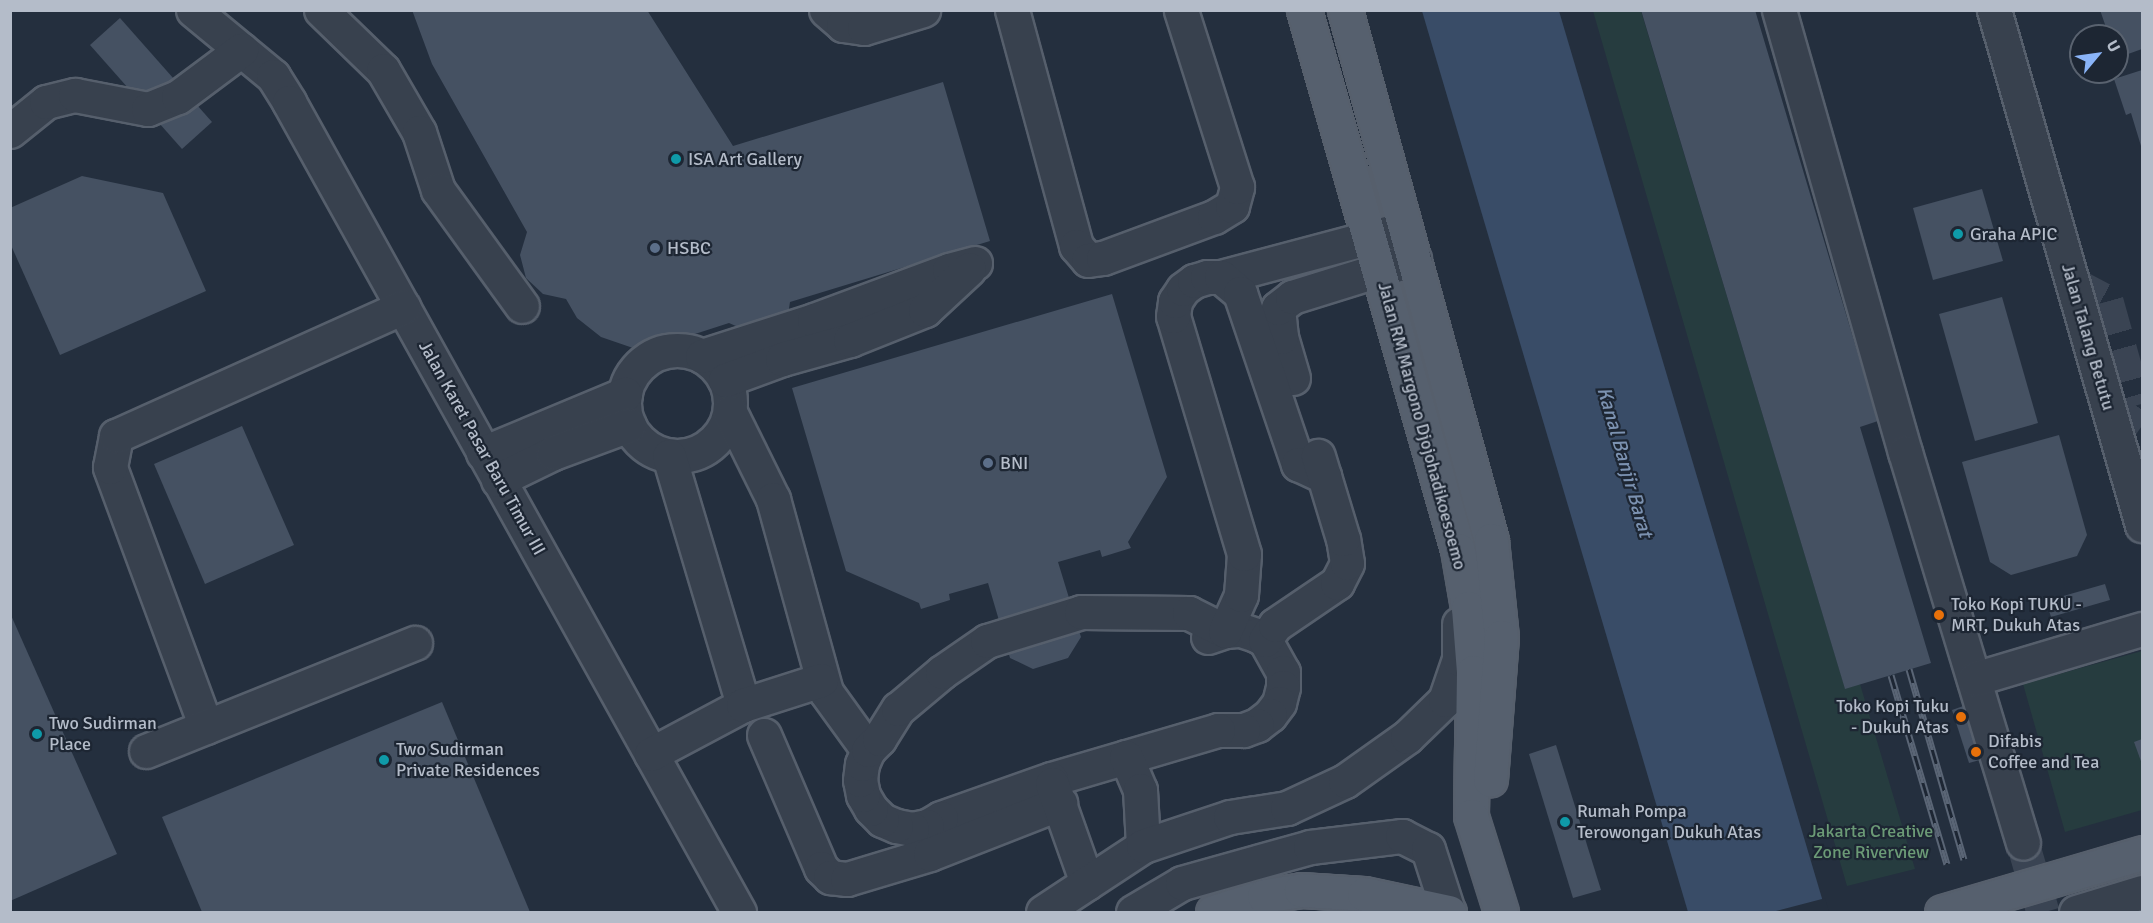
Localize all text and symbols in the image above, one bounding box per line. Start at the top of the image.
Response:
north arrow [2069,24,2129,84]
text: U [2102,37,2124,56]
place label: ISA Art Gallery [688,148,802,170]
marker: ISA Art Gallery [669,152,683,166]
place label: Graha APIC [1970,223,2057,245]
marker: Graha APIC [1951,227,1965,241]
place label: HSBC [667,237,711,259]
marker: HSBC [648,241,662,255]
street label: Jalan Talang Betutu [2057,261,2119,413]
street label: Jalan RM Margono Djojohadikoesoemo [1373,280,1471,572]
street label: Jalan Karet Pasar Baru Timur III [414,337,550,559]
water label: Kanal Banjir Barat [1592,384,1658,540]
place label: BNI [1000,452,1028,474]
marker: BNI [981,456,995,470]
place label: Toko Kopi TUKU - MRT, Dukuh Atas [1951,594,2082,636]
marker: Toko Kopi TUKU - MRT, Dukuh Atas [1932,608,1946,622]
place label: Toko Kopi Tuku - Dukuh Atas [1836,696,1949,738]
marker: Toko Kopi Tuku - Dukuh Atas [1954,710,1968,724]
place label: Two Sudirman Place [49,713,157,756]
marker: Two Sudirman Place [30,727,44,741]
place label: Difabis Coffee and Tea [1988,731,2099,774]
place label: Two Sudirman Private Residences [396,739,540,782]
marker: Difabis Coffee and Tea [1969,745,1983,759]
marker: Two Sudirman Private Residences [377,753,391,767]
place label: Rumah Pompa Terowongan Dukuh Atas [1577,801,1761,844]
marker: Rumah Pompa Terowongan Dukuh Atas [1558,815,1572,829]
park label: Jakarta Creative Zone Riverview [1809,821,1933,864]

